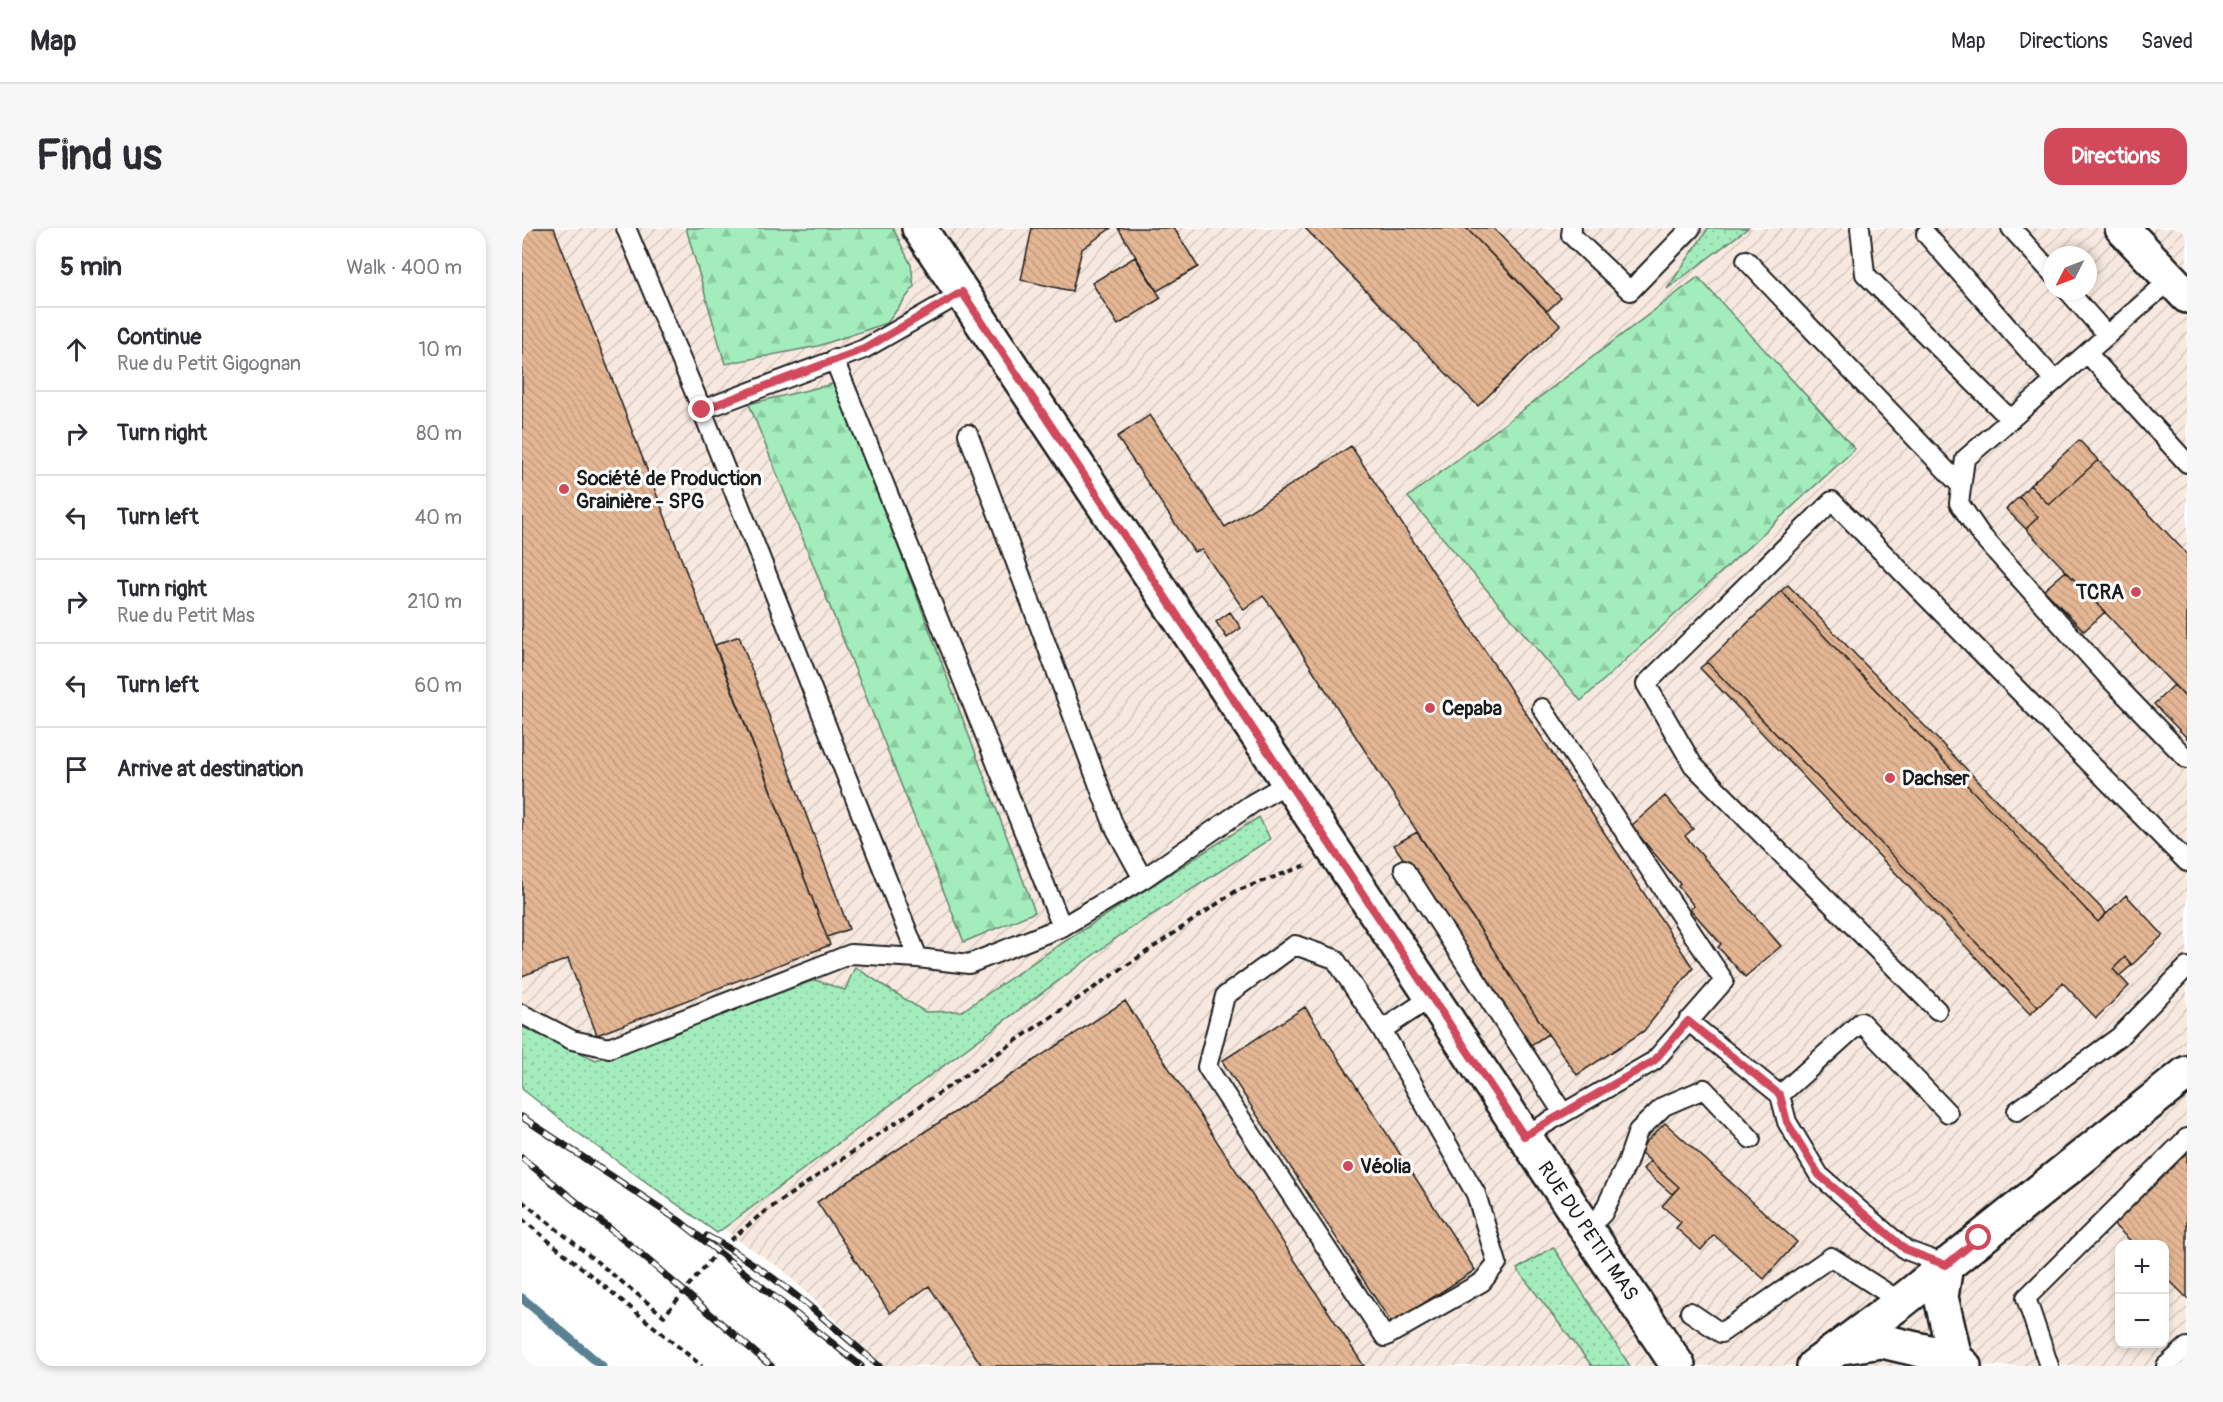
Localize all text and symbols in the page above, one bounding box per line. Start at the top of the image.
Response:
text: Map [30,24,76,59]
text: Map [1951,28,1986,55]
text: Directions [2019,28,2108,55]
text: Saved [2141,28,2193,55]
button: Directions [2044,128,2187,185]
text: Find us [36,130,162,182]
north arrow [2043,246,2097,300]
text: 5 min [60,251,122,283]
text: Walk · 400 m [346,255,462,280]
text: Continue [117,323,201,351]
icon: ahead [60,333,93,366]
text: 10 m [418,337,462,362]
text: Rue du Petit Gigognan [117,351,301,376]
route end [688,396,714,422]
icon: right [60,417,93,450]
text: Turn right [117,419,207,447]
text: 80 m [416,421,462,446]
place label: Société de Production Grainière - SPG [576,466,762,514]
marker: Société de Production Grainière - SPG [557,482,571,496]
icon: left [60,501,93,534]
text: Turn left [117,503,199,531]
text: 40 m [415,505,462,530]
text: Turn right [117,575,207,603]
place label: TCRA [2075,580,2124,605]
icon: right [60,585,93,618]
marker: TCRA [2129,585,2143,599]
text: 210 m [407,589,462,614]
text: Rue du Petit Mas [117,603,255,628]
icon: left [60,669,93,702]
text: Turn left [117,671,199,699]
text: 60 m [415,673,462,698]
place label: Cepaba [1442,696,1502,721]
marker: Cepaba [1423,701,1437,715]
icon: arrive [60,753,93,786]
text: Arrive at destination [117,755,303,783]
place label: Dachser [1902,766,1970,791]
marker: Dachser [1883,771,1897,785]
place label: Véolia [1360,1154,1411,1179]
street label: RUE DU PETIT MAS [1532,1157,1644,1305]
marker: Véolia [1341,1159,1355,1173]
route start [1965,1224,1991,1250]
map controls [2115,1240,2169,1348]
button: + [2115,1240,2169,1294]
button: − [2115,1294,2169,1348]

